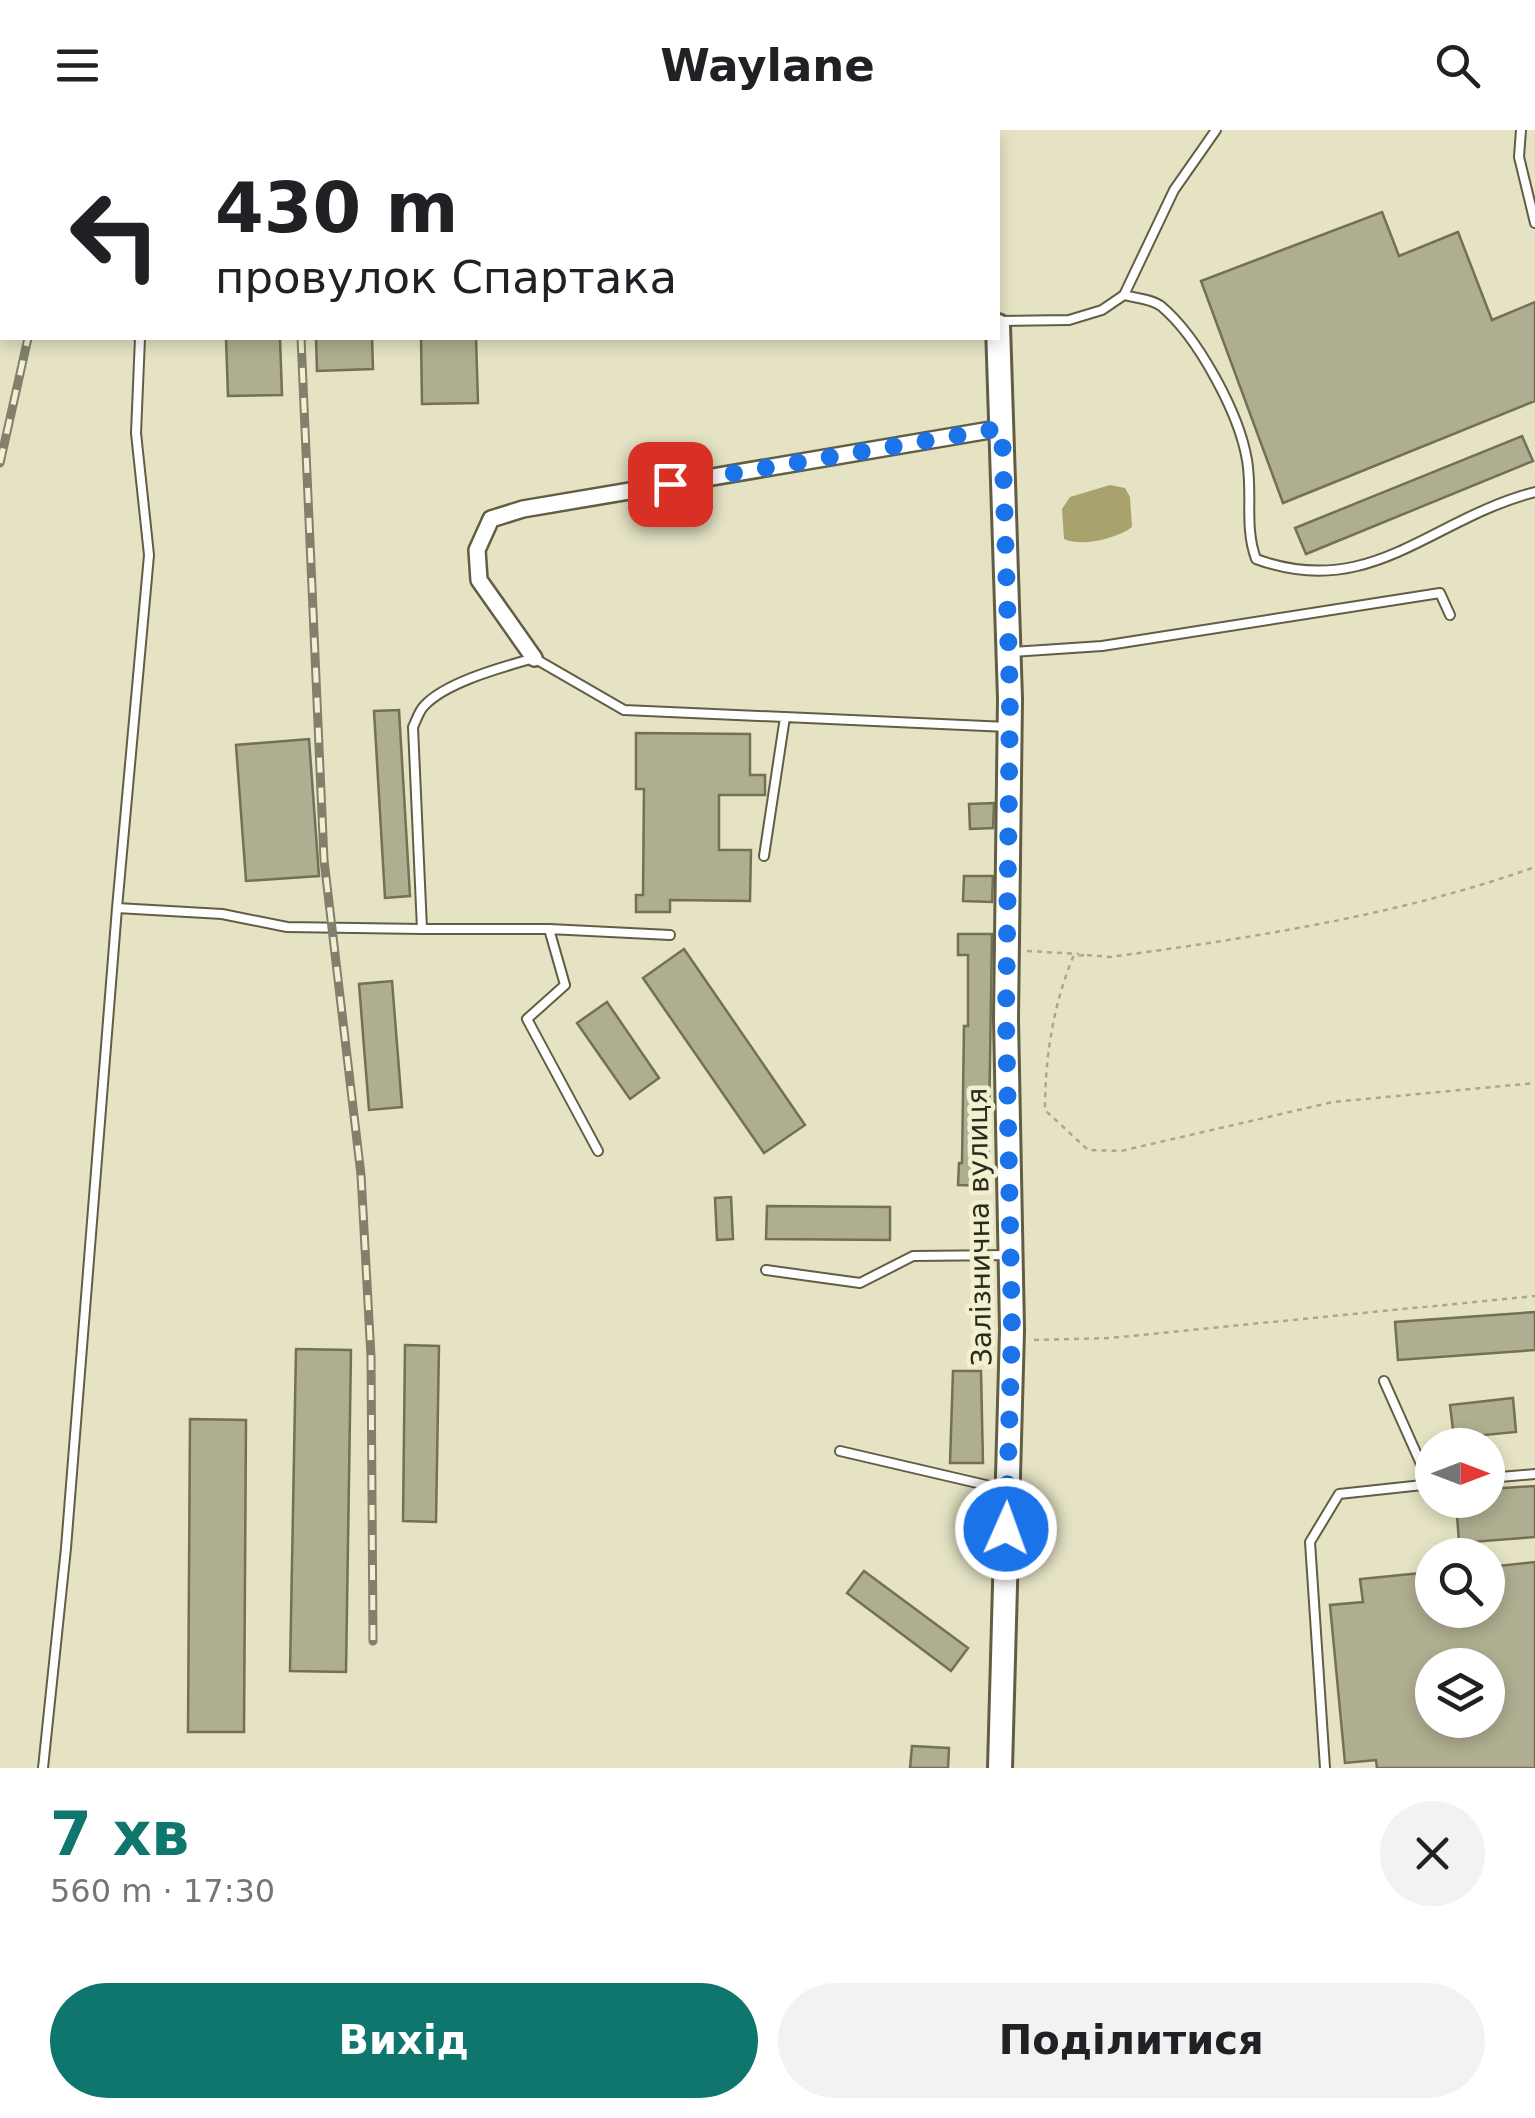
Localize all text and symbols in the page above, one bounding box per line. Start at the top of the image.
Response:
icon: menu [50,38,105,93]
icon: search [1430,38,1485,93]
text: Waylane [660,39,875,92]
text: 430 m [215,167,458,249]
icon: left [50,170,180,300]
text: провулок Спартака [215,251,677,304]
pin [628,442,713,527]
icon: arrive [643,457,698,512]
street label: Залізнична вулиця [961,1088,998,1366]
north arrow [1415,1428,1505,1518]
map controls [1415,1428,1505,1738]
position arrow [954,1477,1058,1581]
button: search [1415,1538,1505,1628]
button: layers [1415,1648,1505,1738]
text: 7 хв [50,1799,189,1869]
button: close [1380,1801,1485,1906]
text: 560 m · 17:30 [50,1872,275,1910]
button: Вихід [50,1983,758,2098]
button: Поділитися [778,1983,1485,2098]

